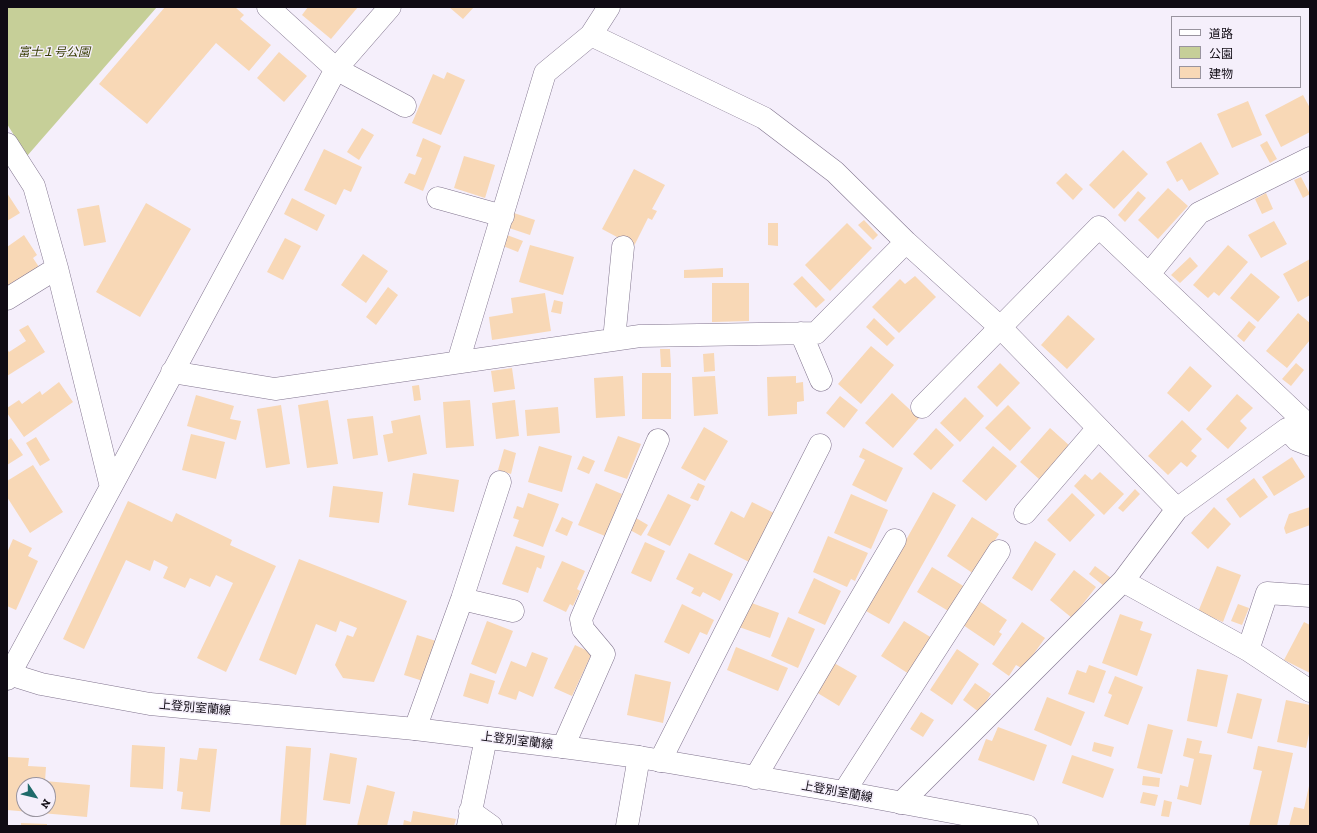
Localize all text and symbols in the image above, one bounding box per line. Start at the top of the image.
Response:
legend [1171,16,1301,88]
text: 道路 [1209,27,1233,41]
park label: 富士１号公園 [18,46,90,60]
text: 公園 [1209,47,1233,61]
text: 建物 [1209,67,1233,81]
street label: 上登別室蘭線 [159,698,231,718]
street label: 上登別室蘭線 [480,729,554,753]
north arrow [16,777,56,817]
street label: 上登別室蘭線 [800,779,874,805]
text: N [38,796,53,811]

